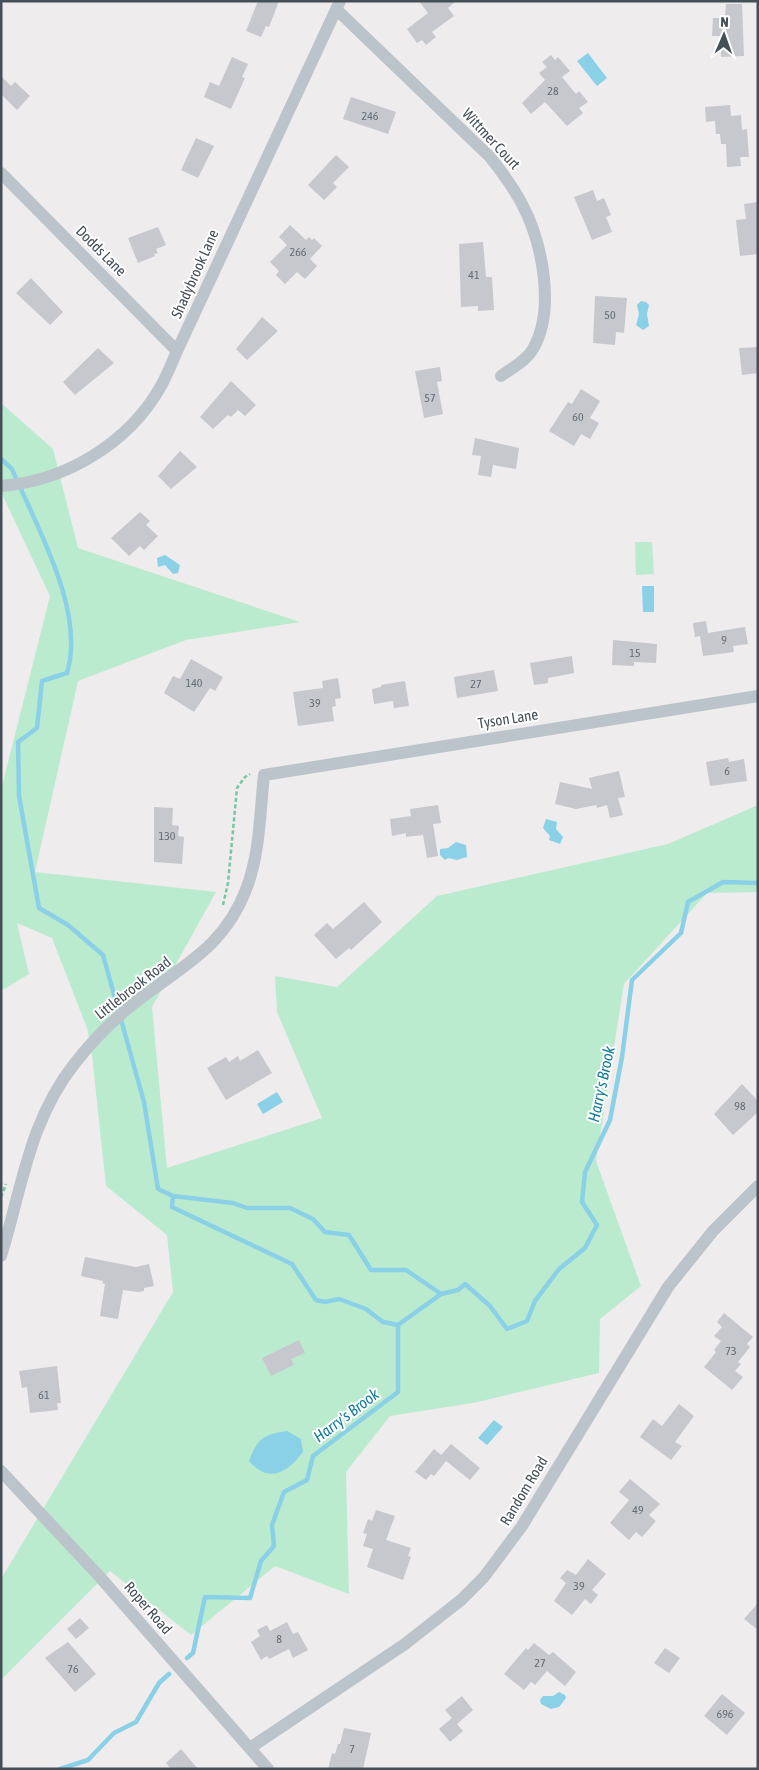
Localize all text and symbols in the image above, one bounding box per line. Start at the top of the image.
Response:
north arrow [699,10,749,60]
text: N [720,14,729,30]
house number: 28 [547,84,559,98]
street label: Wittmer Court [459,105,524,173]
house number: 246 [362,109,379,123]
street label: Dodds Lane [73,222,130,279]
street label: Shadybrook Lane [167,227,222,321]
house number: 266 [290,245,307,259]
house number: 41 [468,268,480,282]
house number: 50 [604,308,616,322]
house number: 57 [424,391,436,405]
house number: 60 [572,410,584,424]
house number: 9 [721,633,727,647]
house number: 15 [629,646,641,660]
house number: 140 [186,676,203,690]
house number: 27 [470,677,482,691]
house number: 39 [309,696,321,710]
street label: Tyson Lane [477,705,539,732]
house number: 6 [724,764,730,778]
house number: 130 [159,829,176,843]
street label: Littlebrook Road [91,953,174,1022]
water label: Harry's Brook [584,1043,619,1124]
house number: 98 [734,1099,746,1113]
house number: 73 [725,1344,737,1358]
water label: Harry's Brook [310,1384,384,1446]
house number: 61 [38,1388,50,1402]
street label: Random Road [496,1453,551,1528]
house number: 49 [632,1503,644,1517]
street label: Roper Road [121,1578,176,1637]
house number: 39 [573,1579,585,1593]
house number: 8 [276,1632,282,1646]
house number: 27 [534,1656,546,1670]
house number: 76 [67,1662,79,1676]
house number: 696 [717,1707,734,1721]
house number: 7 [349,1742,355,1756]

